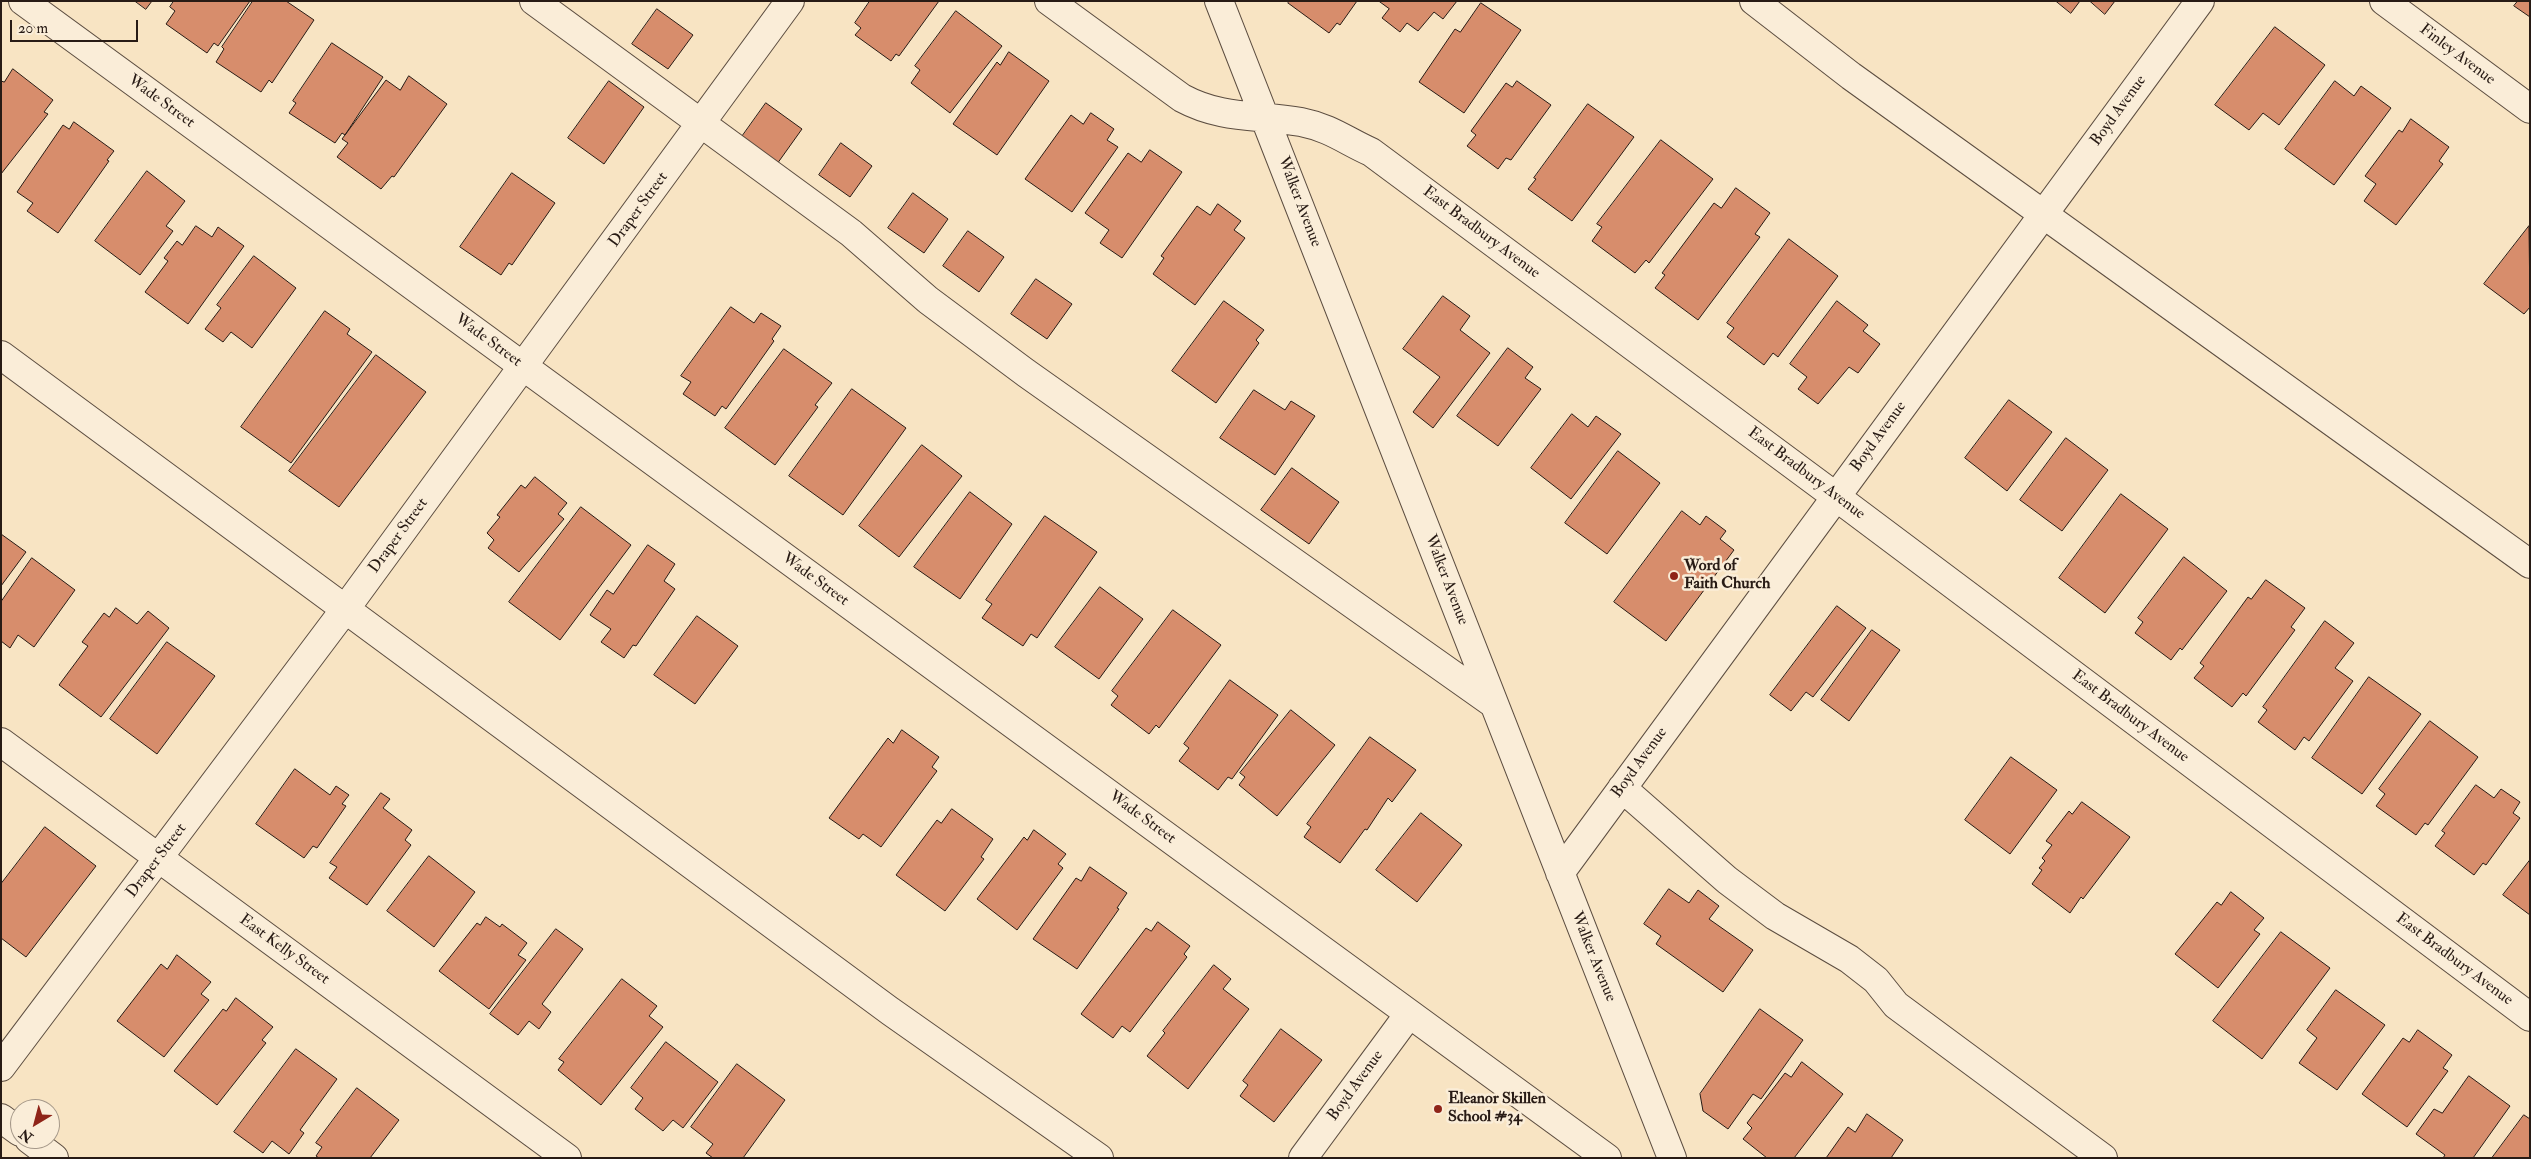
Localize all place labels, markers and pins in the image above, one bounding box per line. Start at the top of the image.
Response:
place label: Word of Faith Church [1684,557,1770,595]
marker: Word of Faith Church [1668,570,1680,582]
place label: Eleanor Skillen School #34 [1448,1090,1546,1128]
marker: Eleanor Skillen School #34 [1432,1103,1444,1115]

